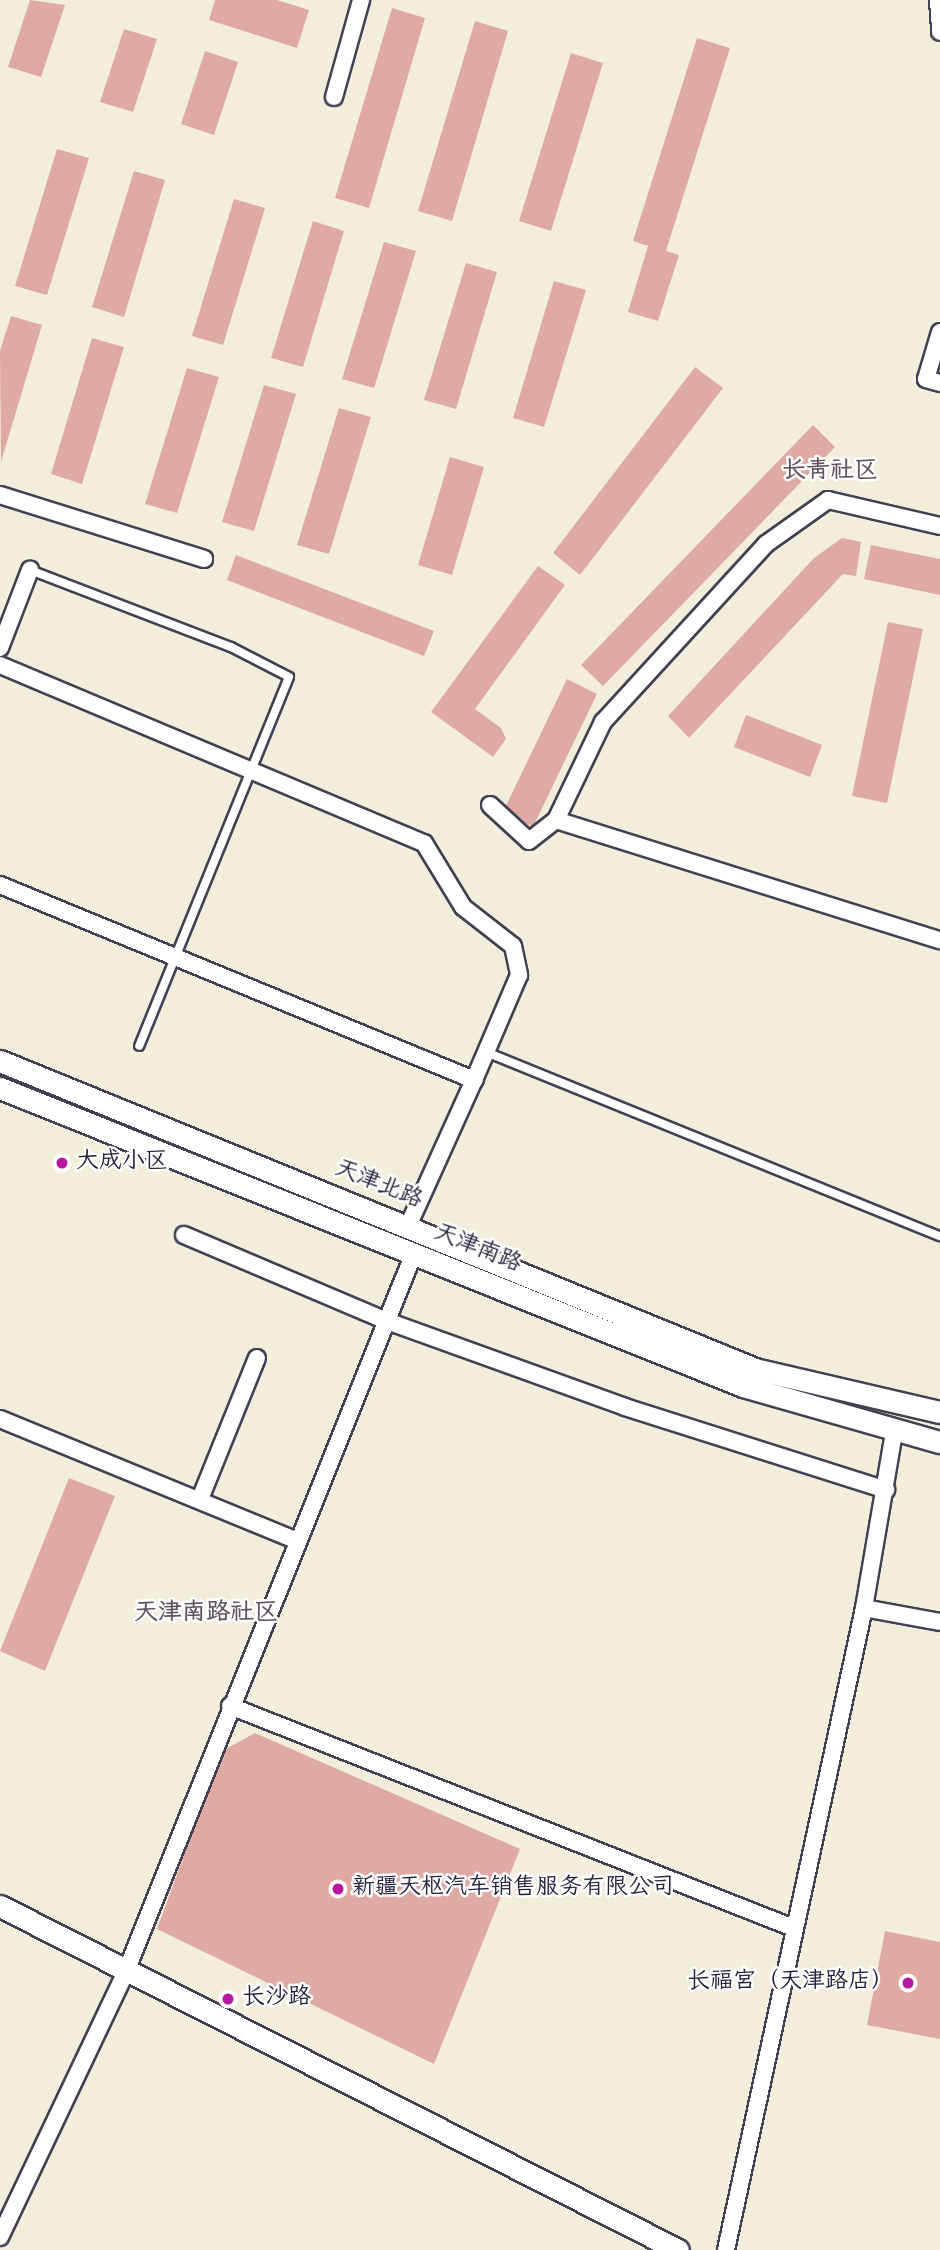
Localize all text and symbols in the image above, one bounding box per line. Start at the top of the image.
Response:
district label: 长青社区 [782,459,878,487]
place label: 大成小区 [76,1149,168,1177]
marker: 大成小区 [54,1155,70,1171]
street label: 天津北路 [330,1156,426,1216]
street label: 天津南路 [429,1220,525,1280]
district label: 天津南路社区 [134,1601,278,1629]
place label: 新疆天枢汽车销售服务有限公司 [352,1875,674,1903]
marker: 新疆天枢汽车销售服务有限公司 [330,1881,346,1897]
place label: 长福宫（天津路店） [687,1969,894,1997]
marker: 长福宫（天津路店） [900,1975,916,1991]
place label: 长沙路 [242,1985,311,2013]
marker: 长沙路 [220,1991,236,2007]

